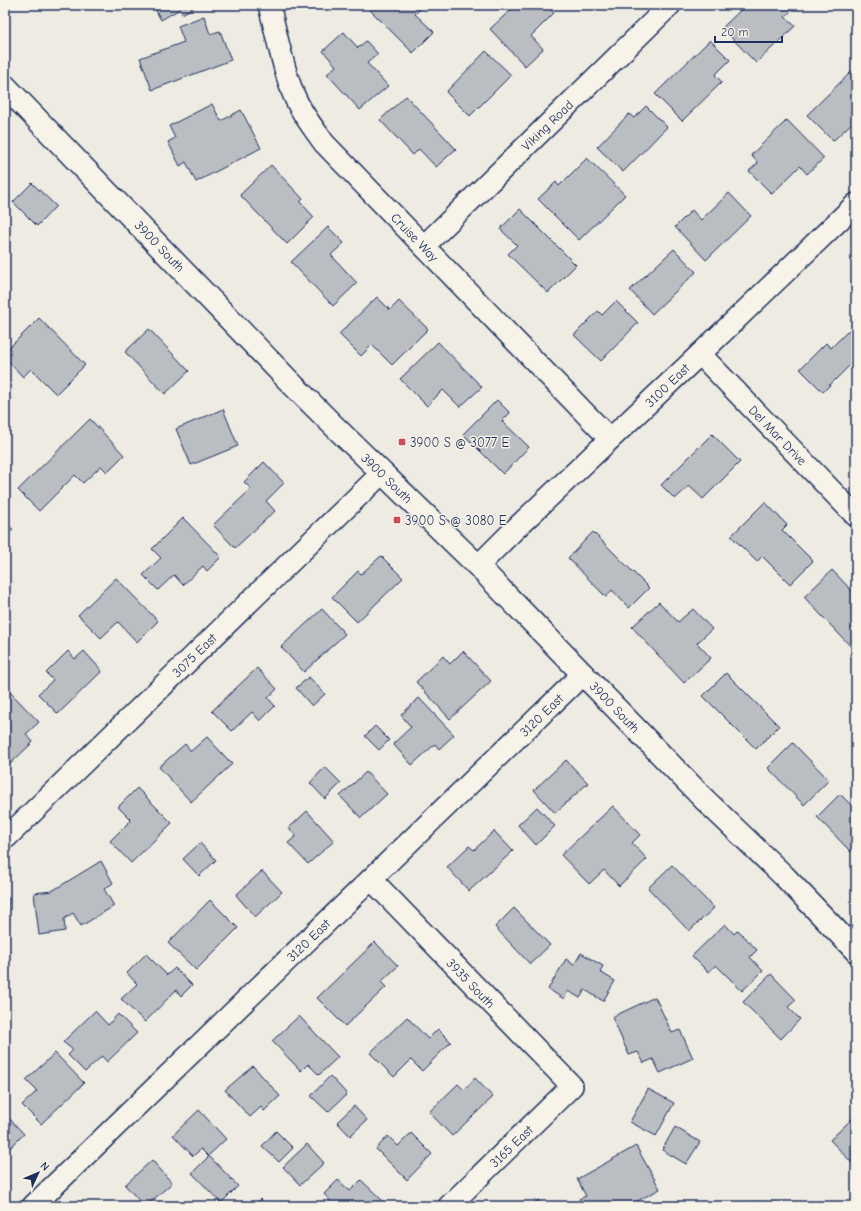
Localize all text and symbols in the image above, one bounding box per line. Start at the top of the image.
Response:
scale bar [715,18,782,44]
text: 20 m [721,25,749,39]
street label: Viking Road [519,97,576,154]
street label: Cruise Way [388,210,442,265]
street label: 3900 South [132,218,188,275]
street label: 3100 East [642,360,693,410]
street label: Del Mar Drive [746,402,810,469]
place label: 3900 S @ 3077 E [410,435,509,450]
marker: 3900 S @ 3077 E [397,437,407,447]
street label: 3900 South [358,450,415,506]
place label: 3900 S @ 3080 E [405,513,507,528]
marker: 3900 S @ 3080 E [392,515,402,525]
street label: 3075 East [169,630,221,680]
street label: 3900 South [587,679,643,736]
street label: 3120 East [517,690,567,740]
street label: 3120 East [284,915,334,965]
street label: 3935 South [443,956,498,1011]
street label: 3165 East [487,1121,537,1170]
north arrow [18,1153,58,1193]
text: N [38,1159,52,1174]

